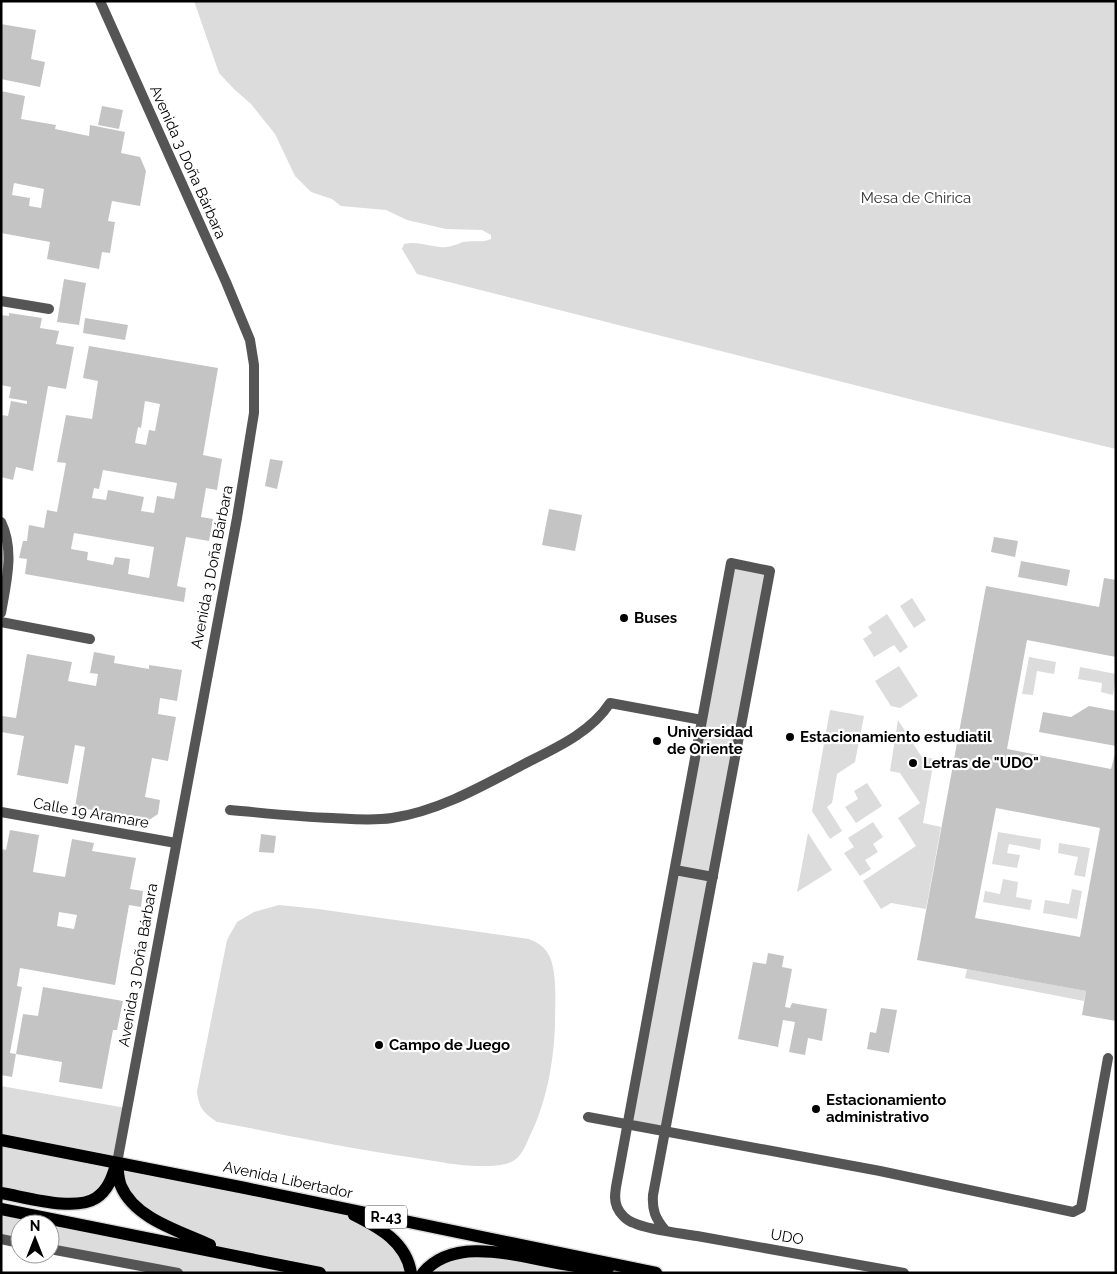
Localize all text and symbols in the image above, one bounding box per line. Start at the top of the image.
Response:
street label: Avenida 3 Doña Bárbara [146,83,230,241]
park label: Mesa de Chirica [861,189,971,207]
street label: Avenida 3 Doña Bárbara [187,484,237,650]
place label: Buses [634,609,677,627]
marker: Buses [618,612,630,624]
place label: Universidad de Oriente [667,723,753,758]
place label: Estacionamiento estudiatil [800,728,992,746]
marker: Estacionamiento estudiatil [784,731,796,743]
marker: Universidad de Oriente [651,735,663,747]
place label: Letras de "UDO" [923,754,1039,772]
marker: Letras de "UDO" [907,757,919,769]
street label: Calle 19 Aramare [32,794,150,832]
street label: Avenida 3 Doña Bárbara [115,882,161,1048]
place label: Campo de Juego [389,1036,510,1054]
marker: Campo de Juego [373,1039,385,1051]
place label: Estacionamiento administrativo [826,1091,946,1126]
marker: Estacionamiento administrativo [810,1103,822,1115]
street label: Avenida Libertador [222,1158,355,1203]
road number: R-43 [365,1206,407,1228]
north arrow [10,1214,60,1264]
text: N [30,1218,40,1234]
street label: UDO [769,1225,805,1249]

